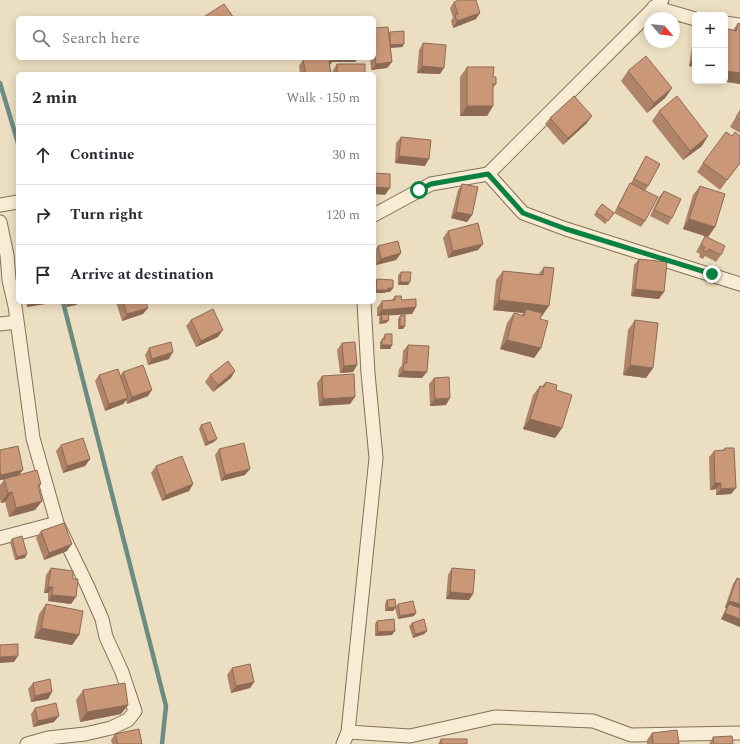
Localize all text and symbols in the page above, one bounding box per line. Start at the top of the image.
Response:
north arrow [644,12,680,48]
map controls [692,12,728,84]
button: + [692,12,728,48]
search box [16,16,376,60]
icon: search [30,27,52,49]
text: Search here [62,27,140,50]
button: − [692,48,728,84]
text: 2 min [32,85,77,111]
text: Walk · 150 m [286,88,360,108]
text: Continue [70,143,135,166]
icon: ahead [32,144,54,166]
text: 30 m [333,145,360,165]
route start [410,181,428,199]
text: Turn right [70,203,143,226]
icon: right [32,204,54,226]
text: 120 m [326,205,360,225]
text: Arrive at destination [70,263,214,286]
icon: arrive [32,264,54,286]
route end [703,265,721,283]

